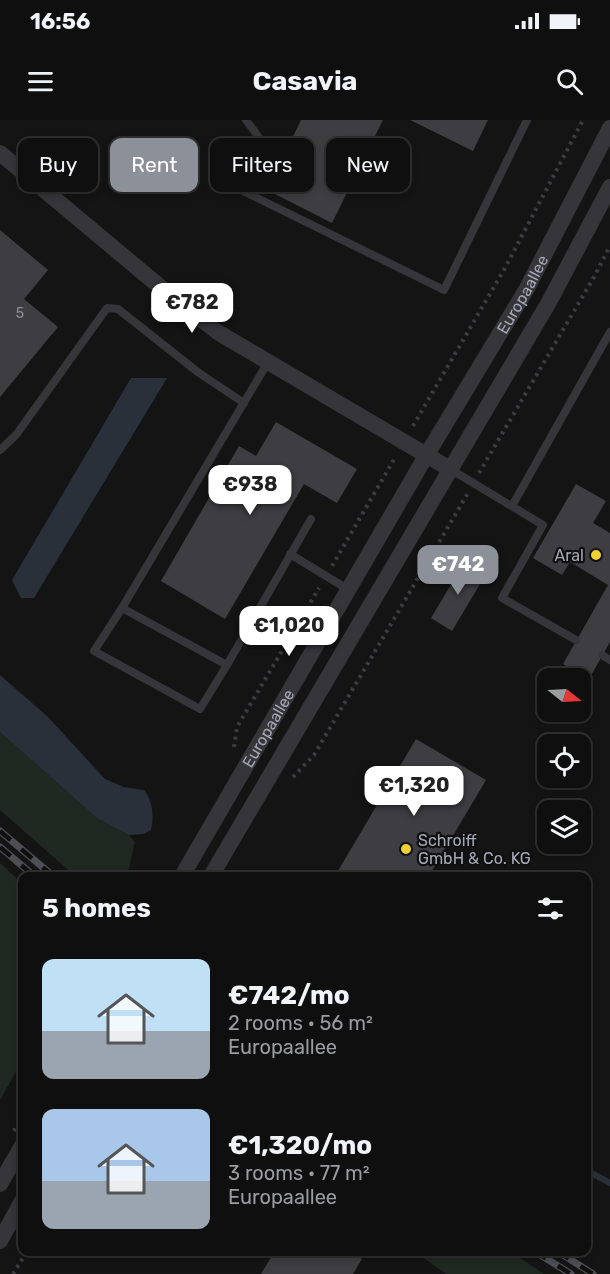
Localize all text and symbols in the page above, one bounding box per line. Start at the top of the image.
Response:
text: 16:56 [30,8,90,35]
icon: menu [24,65,57,98]
text: Casavia [252,65,358,97]
icon: search [553,65,586,98]
chip: Buy [18,138,98,192]
chip: Rent [110,138,198,192]
chip: Filters [210,138,314,192]
chip: New [326,138,410,192]
street label: Europaallee [493,252,552,337]
pin: €782 [156,283,228,334]
text: €782 [165,290,219,314]
house number: 5 [16,305,24,322]
pin: €938 [214,465,286,516]
text: €938 [222,472,278,496]
pin: €742 [422,545,494,596]
place label: Aral [555,546,584,565]
marker: Aral [589,548,603,562]
text: €742 [431,552,485,576]
pin: €1,020 [240,606,338,657]
text: €1,020 [253,613,325,637]
north arrow [537,668,591,722]
map controls [537,668,591,854]
street label: Europaallee [238,686,298,771]
button: locate [537,734,591,788]
pin: €1,320 [365,766,463,817]
text: €1,320 [379,773,449,797]
button: layers [537,800,591,854]
place label: Schroiff GmbH & Co. KG [418,831,531,868]
marker: Schroiff GmbH & Co. KG [399,842,413,856]
icon: filters [534,892,567,925]
text: 5 homes [42,893,151,924]
text: €742/mo [228,980,350,1011]
icon: home [90,983,162,1055]
text: 2 rooms · 56 m² [228,1011,373,1035]
text: Europaallee [228,1035,337,1059]
text: €1,320/mo [228,1130,372,1161]
icon: home [90,1133,162,1205]
text: 3 rooms · 77 m² [228,1161,370,1185]
text: Europaallee [228,1185,337,1209]

